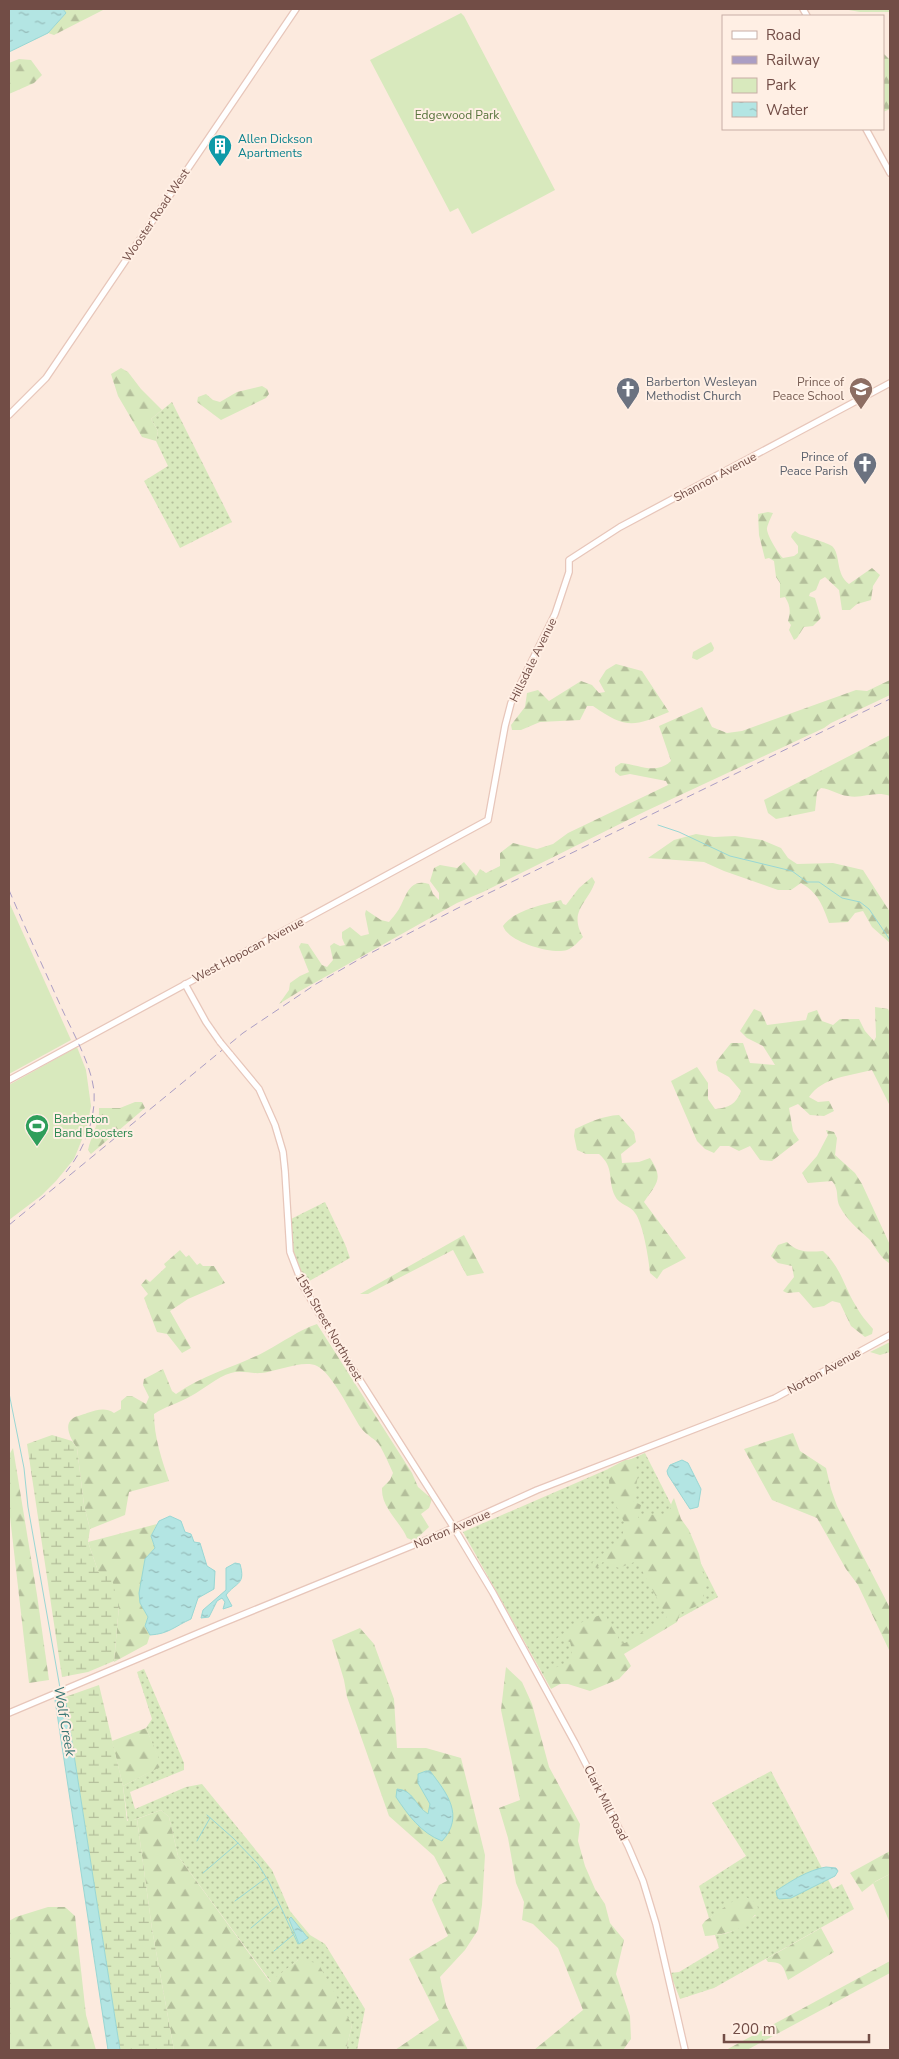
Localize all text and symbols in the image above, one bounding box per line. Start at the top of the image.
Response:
legend [722,15,884,130]
text: Road [766,25,801,45]
text: Railway [766,50,820,70]
text: Park [766,75,796,95]
text: Water [766,100,809,120]
park label: Edgewood Park [415,107,500,123]
place label: Allen Dickson Apartments [238,131,312,161]
building icon: Allen Dickson Apartments [207,133,233,167]
street label: Wooster Road West [119,165,194,265]
place label: Barberton Wesleyan Methodist Church [646,374,757,404]
place label: Prince of Peace School [772,374,845,404]
church icon: Barberton Wesleyan Methodist Church [615,376,641,410]
school or university icon: Prince of Peace School [848,376,874,410]
street label: Shannon Avenue [671,448,759,506]
place label: Prince of Peace Parish [780,449,849,479]
church icon: Prince of Peace Parish [852,451,878,485]
street label: Hillsdale Avenue [506,615,560,705]
street label: West Hopocan Avenue [190,914,306,986]
place label: Barberton Band Boosters [54,1111,133,1141]
sports icon: Barberton Band Boosters [24,1113,50,1147]
street label: 15th Street Northwest [292,1270,367,1384]
street label: Norton Avenue [784,1344,864,1398]
street label: Norton Avenue [411,1506,493,1552]
water label: Wolf Creek [49,1685,80,1759]
street label: Clark Mill Road [580,1763,632,1843]
scale bar [724,2012,869,2044]
text: 200 m [732,2019,776,2039]

